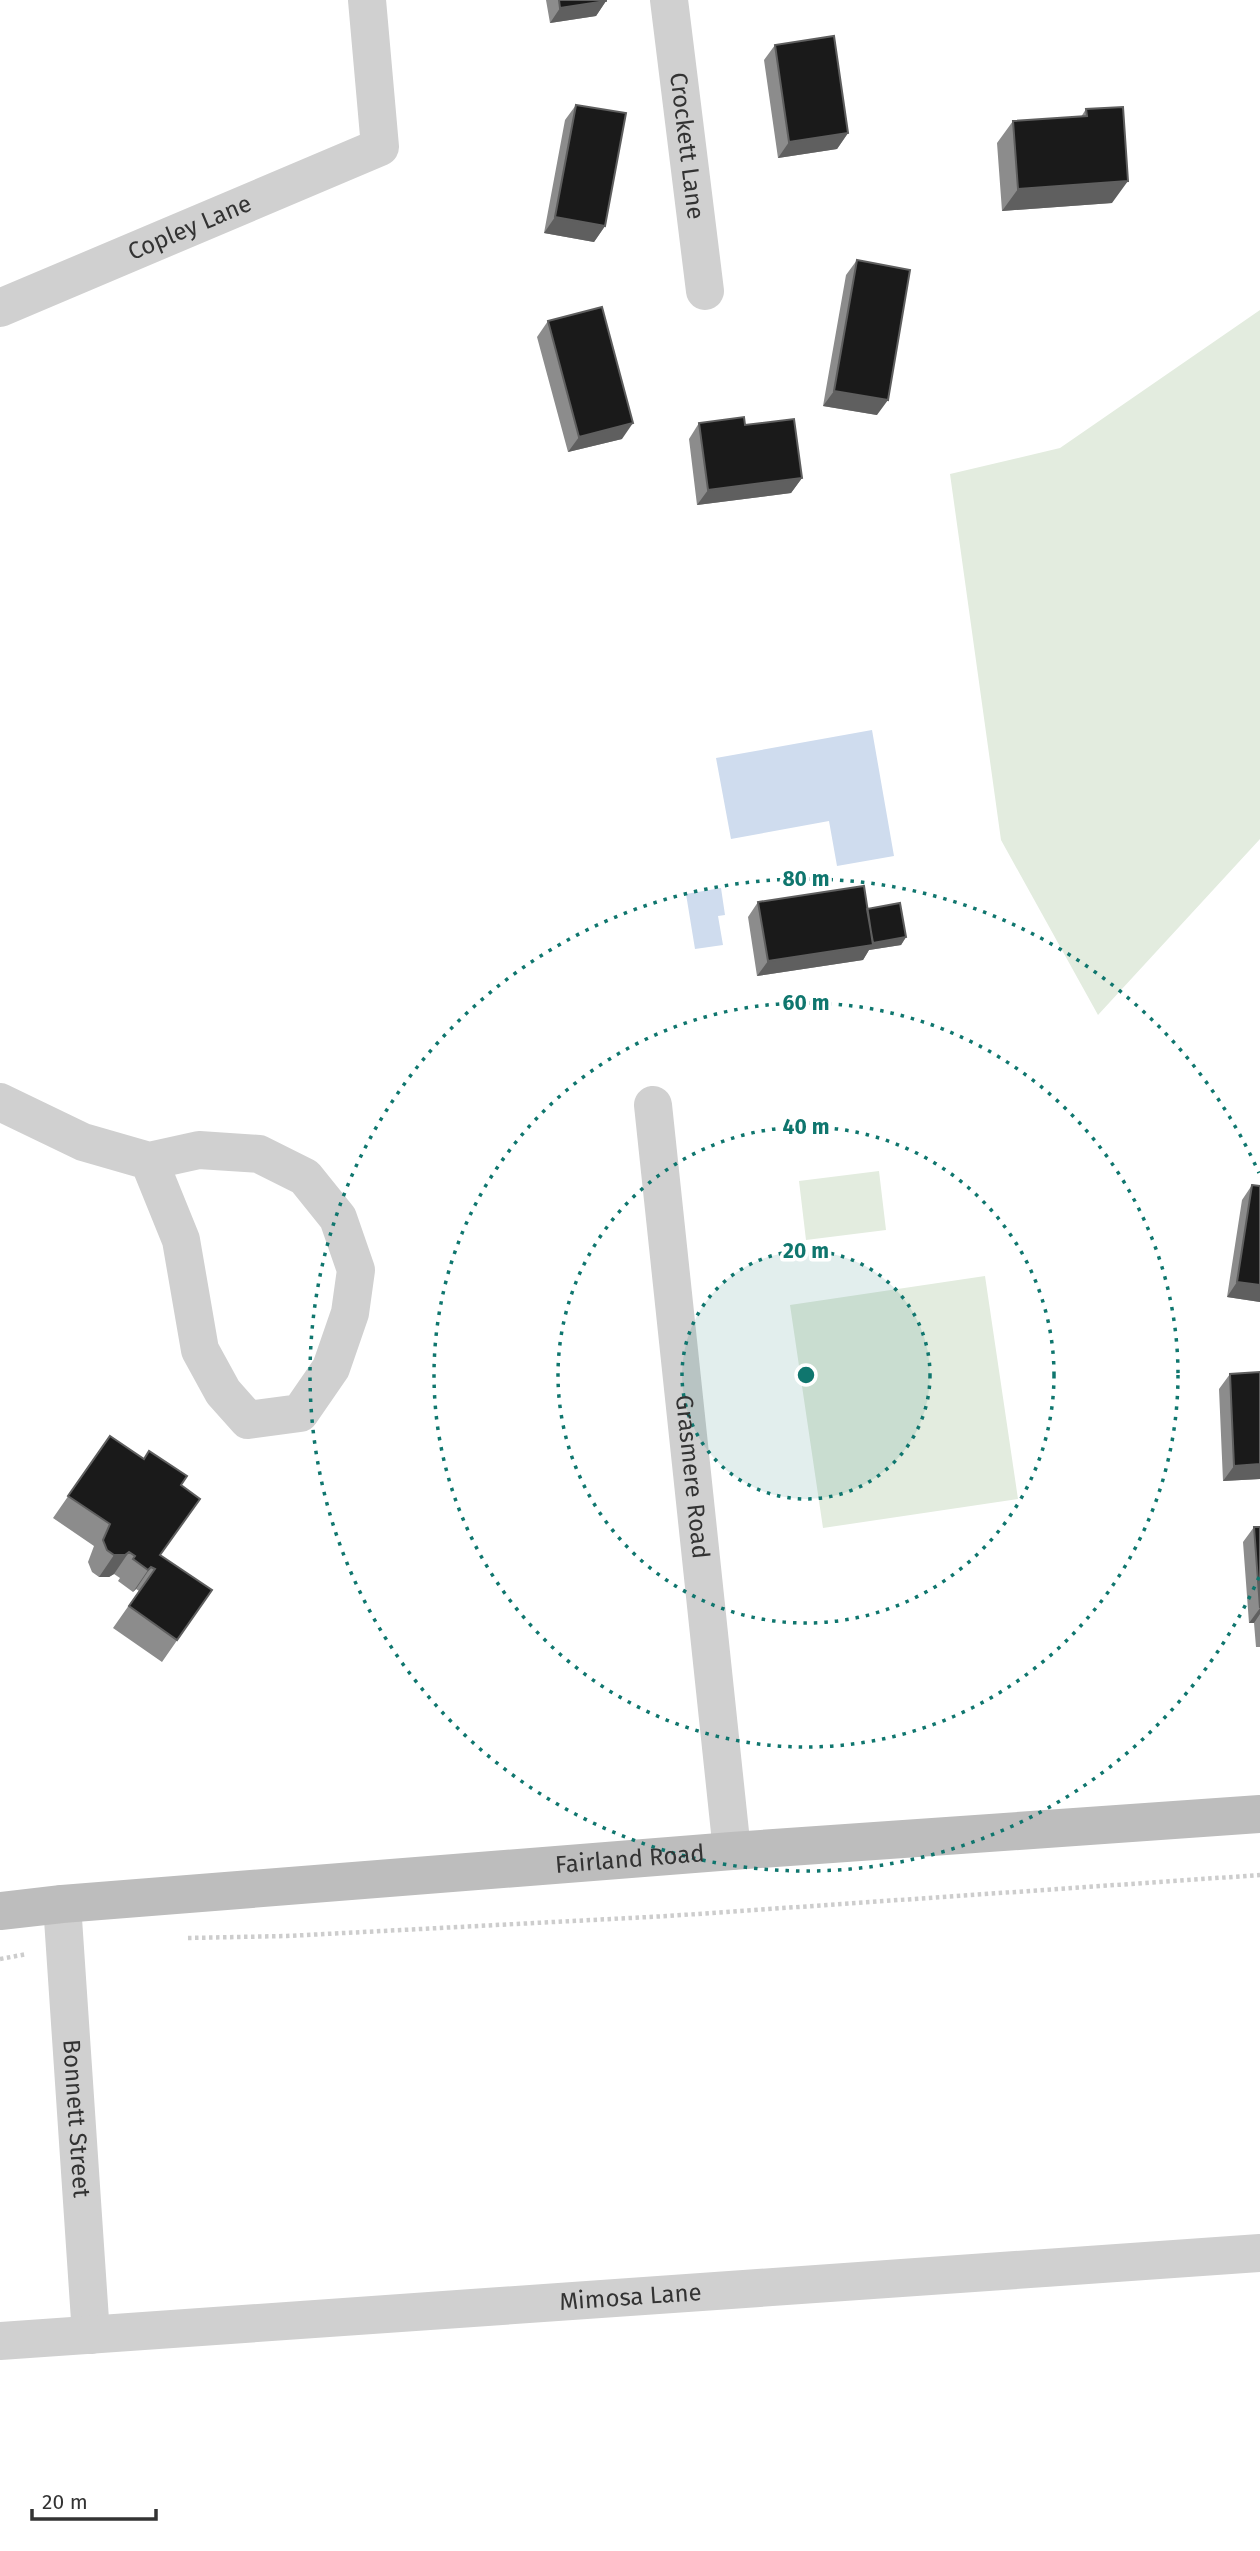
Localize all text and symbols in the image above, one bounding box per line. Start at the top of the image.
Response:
street label: Crockett Lane [664,71,710,221]
street label: Copley Lane [124,189,256,266]
text: 80 m [782,866,830,892]
text: 60 m [783,990,829,1016]
text: 40 m [783,1114,829,1140]
text: 20 m [783,1238,829,1264]
centre of rings [794,1363,818,1387]
street label: Grasmere Road [670,1394,715,1560]
street label: Fairland Road [554,1839,706,1879]
street label: Bonnett Street [57,2038,96,2199]
street label: Mimosa Lane [558,2278,702,2316]
scale bar [32,2478,156,2522]
text: 20 m [42,2489,88,2515]

